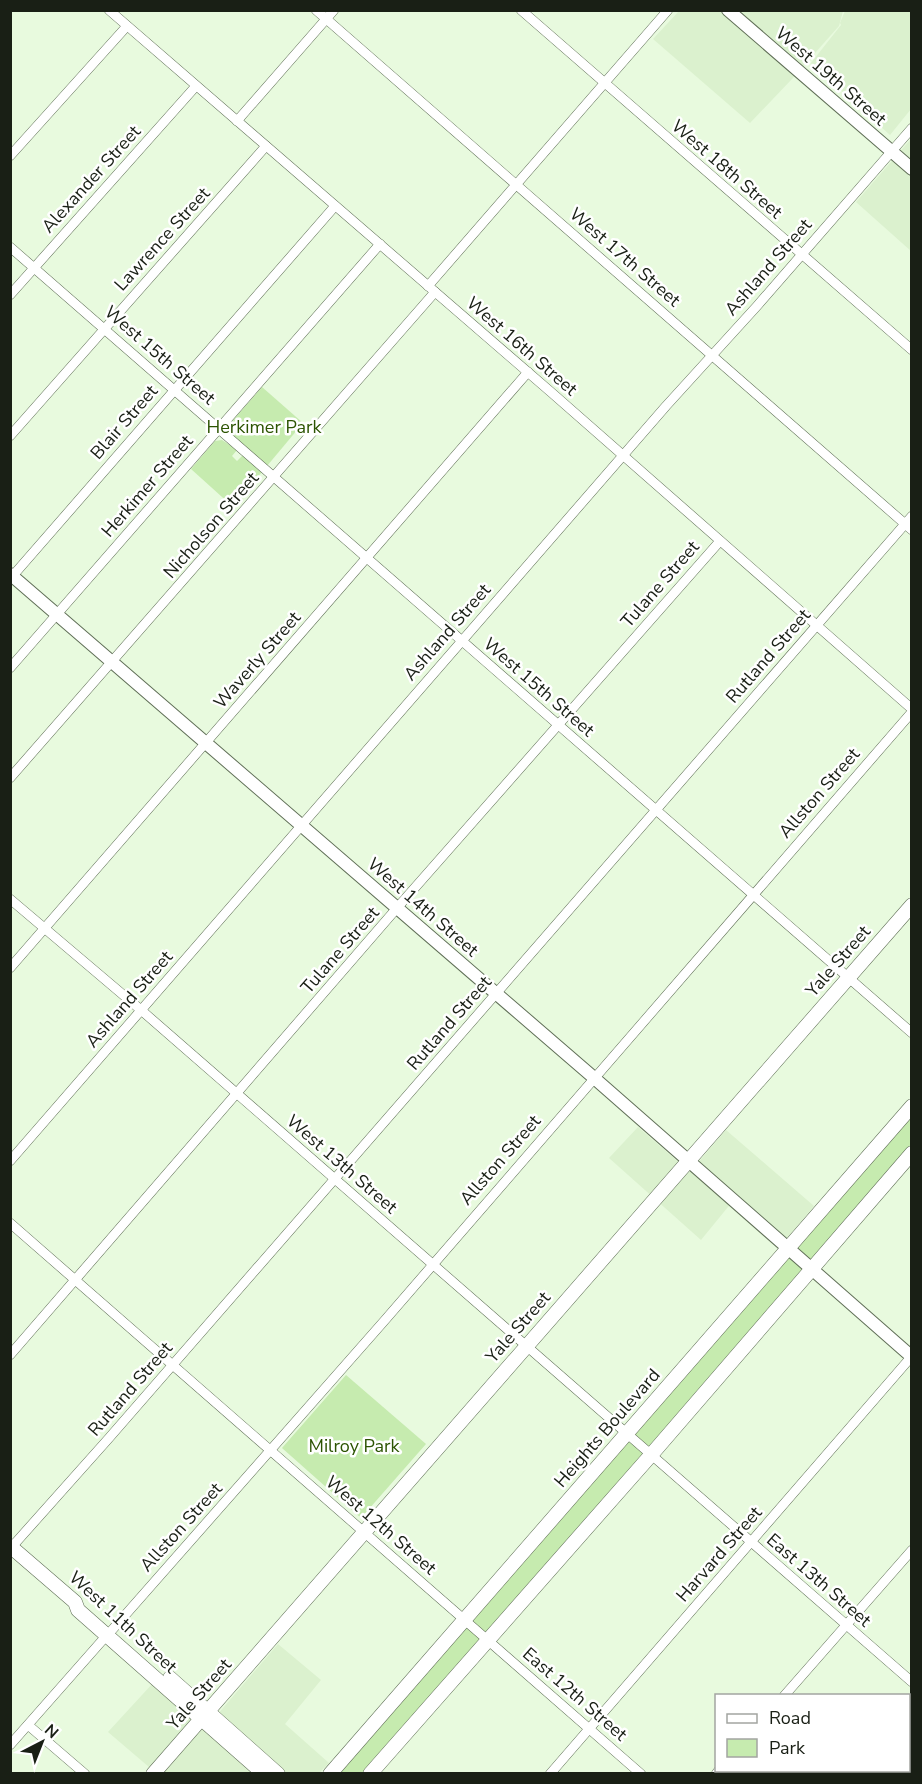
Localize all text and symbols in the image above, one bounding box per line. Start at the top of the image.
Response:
street label: West 19th Street [770,21,892,131]
street label: West 18th Street [666,114,788,224]
street label: Alexander Street [36,119,146,238]
street label: Lawrence Street [109,181,216,296]
street label: West 17th Street [564,202,686,312]
street label: Ashland Street [719,213,817,321]
street label: West 16th Street [461,291,583,401]
street label: West 15th Street [99,300,221,410]
street label: Blair Street [85,379,163,464]
park label: Herkimer Park [207,415,322,439]
street label: Herkimer Street [96,429,199,542]
street label: Nicholson Street [158,466,264,583]
street label: Tulane Street [616,535,705,633]
street label: Ashland Street [398,578,496,686]
street label: Rutland Street [720,603,816,708]
street label: Waverly Street [208,606,306,714]
street label: West 15th Street [478,632,600,742]
street label: Allston Street [773,742,865,843]
street label: West 14th Street [362,852,484,962]
street label: Tulane Street [296,901,385,999]
street label: Yale Street [800,920,876,1003]
street label: Ashland Street [80,945,178,1053]
street label: Rutland Street [401,970,497,1075]
street label: West 13th Street [281,1109,403,1219]
street label: Allston Street [454,1109,546,1210]
street label: Yale Street [480,1286,556,1369]
street label: Rutland Street [82,1336,178,1441]
street label: Heights Boulevard [549,1363,665,1493]
park label: Milroy Park [309,1434,400,1458]
street label: West 12th Street [320,1470,442,1580]
street label: Allston Street [134,1477,228,1577]
street label: Harvard Street [671,1501,768,1607]
street label: East 13th Street [762,1528,877,1633]
street label: West 11th Street [64,1566,183,1679]
street label: East 12th Street [518,1642,633,1747]
street label: Yale Street [161,1653,237,1736]
legend [715,1694,910,1772]
text: Road [769,1706,811,1730]
north arrow [12,1712,72,1772]
text: N [40,1719,63,1744]
text: Park [769,1736,806,1760]

